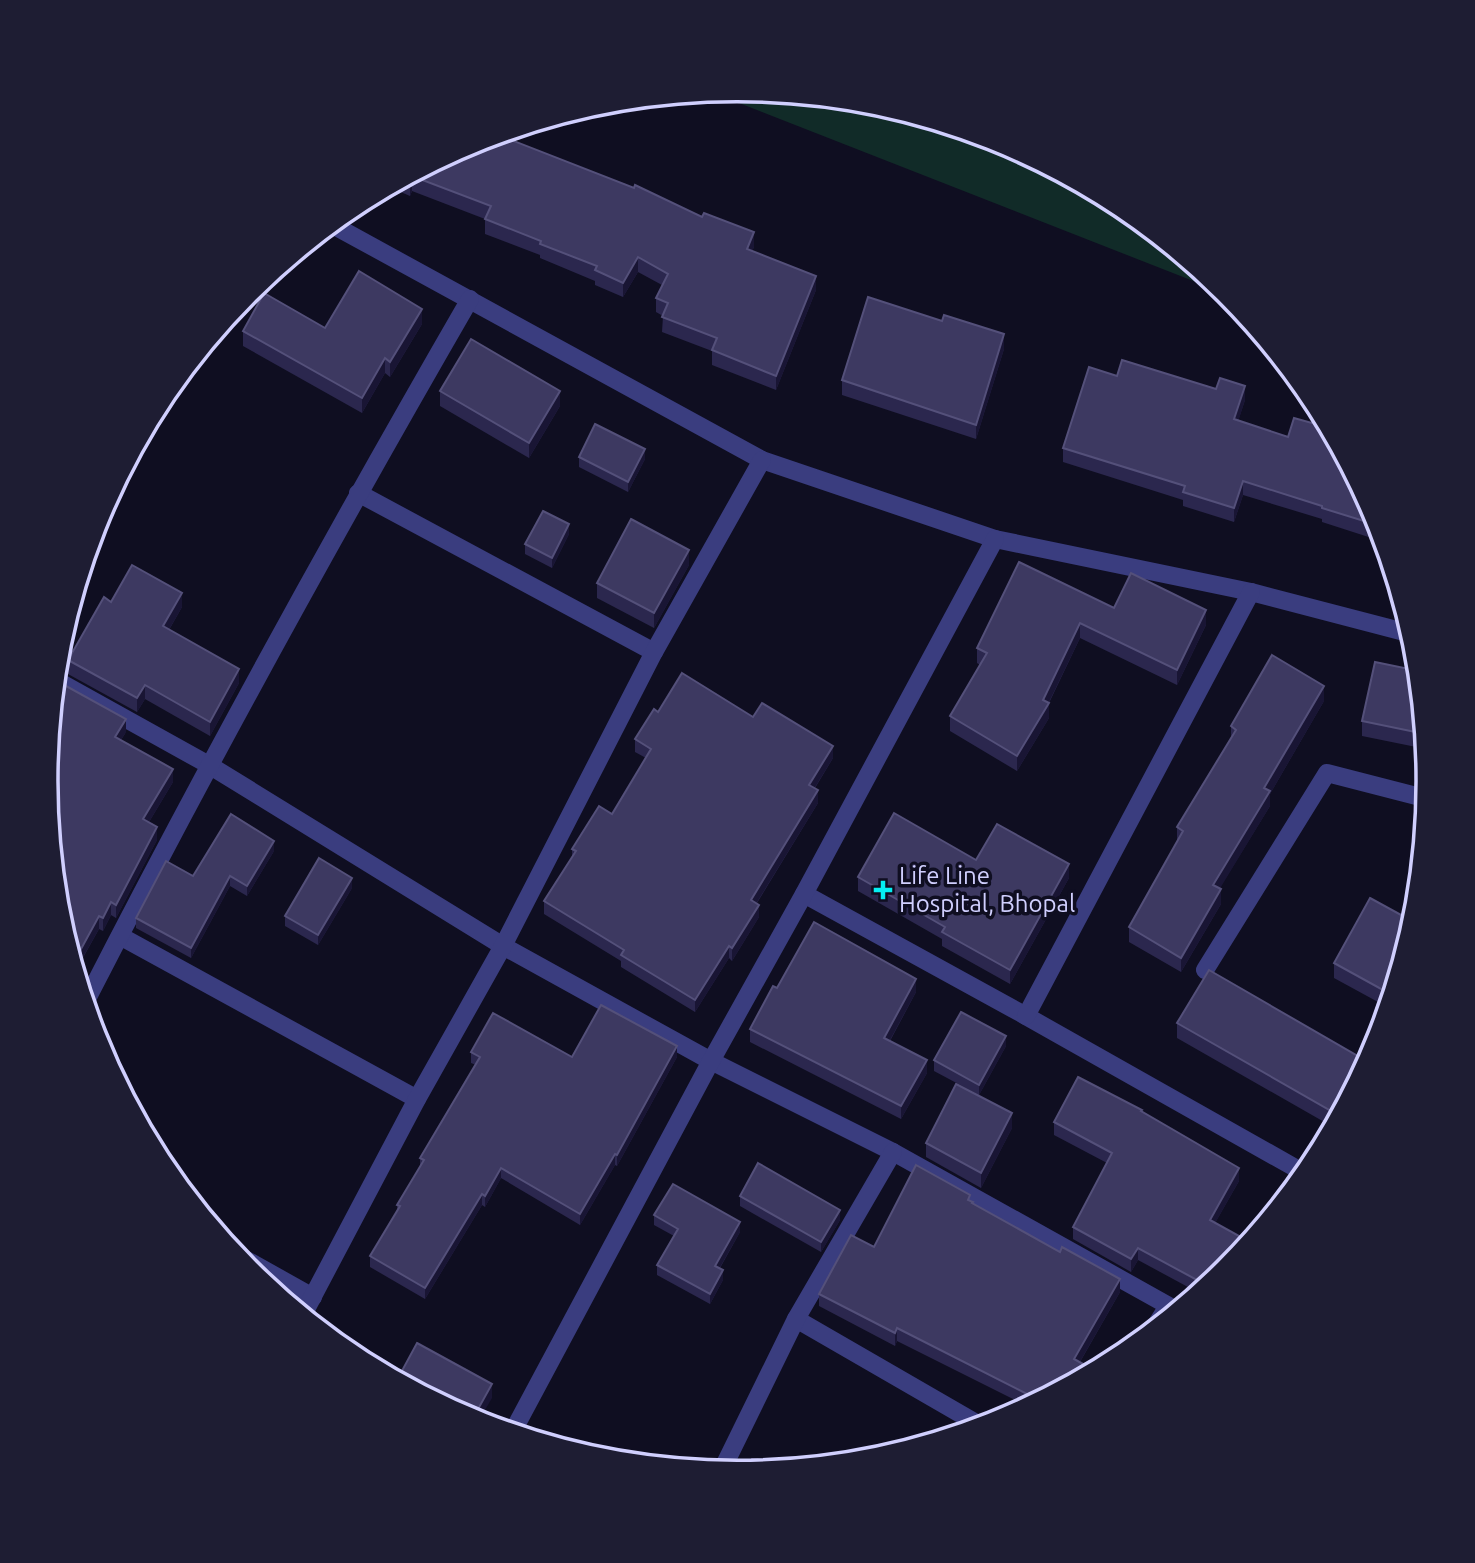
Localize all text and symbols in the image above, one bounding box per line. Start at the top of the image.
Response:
place label: Life Line Hospital, Bhopal [899,862,1075,917]
marker: Life Line Hospital, Bhopal [873,880,893,900]

